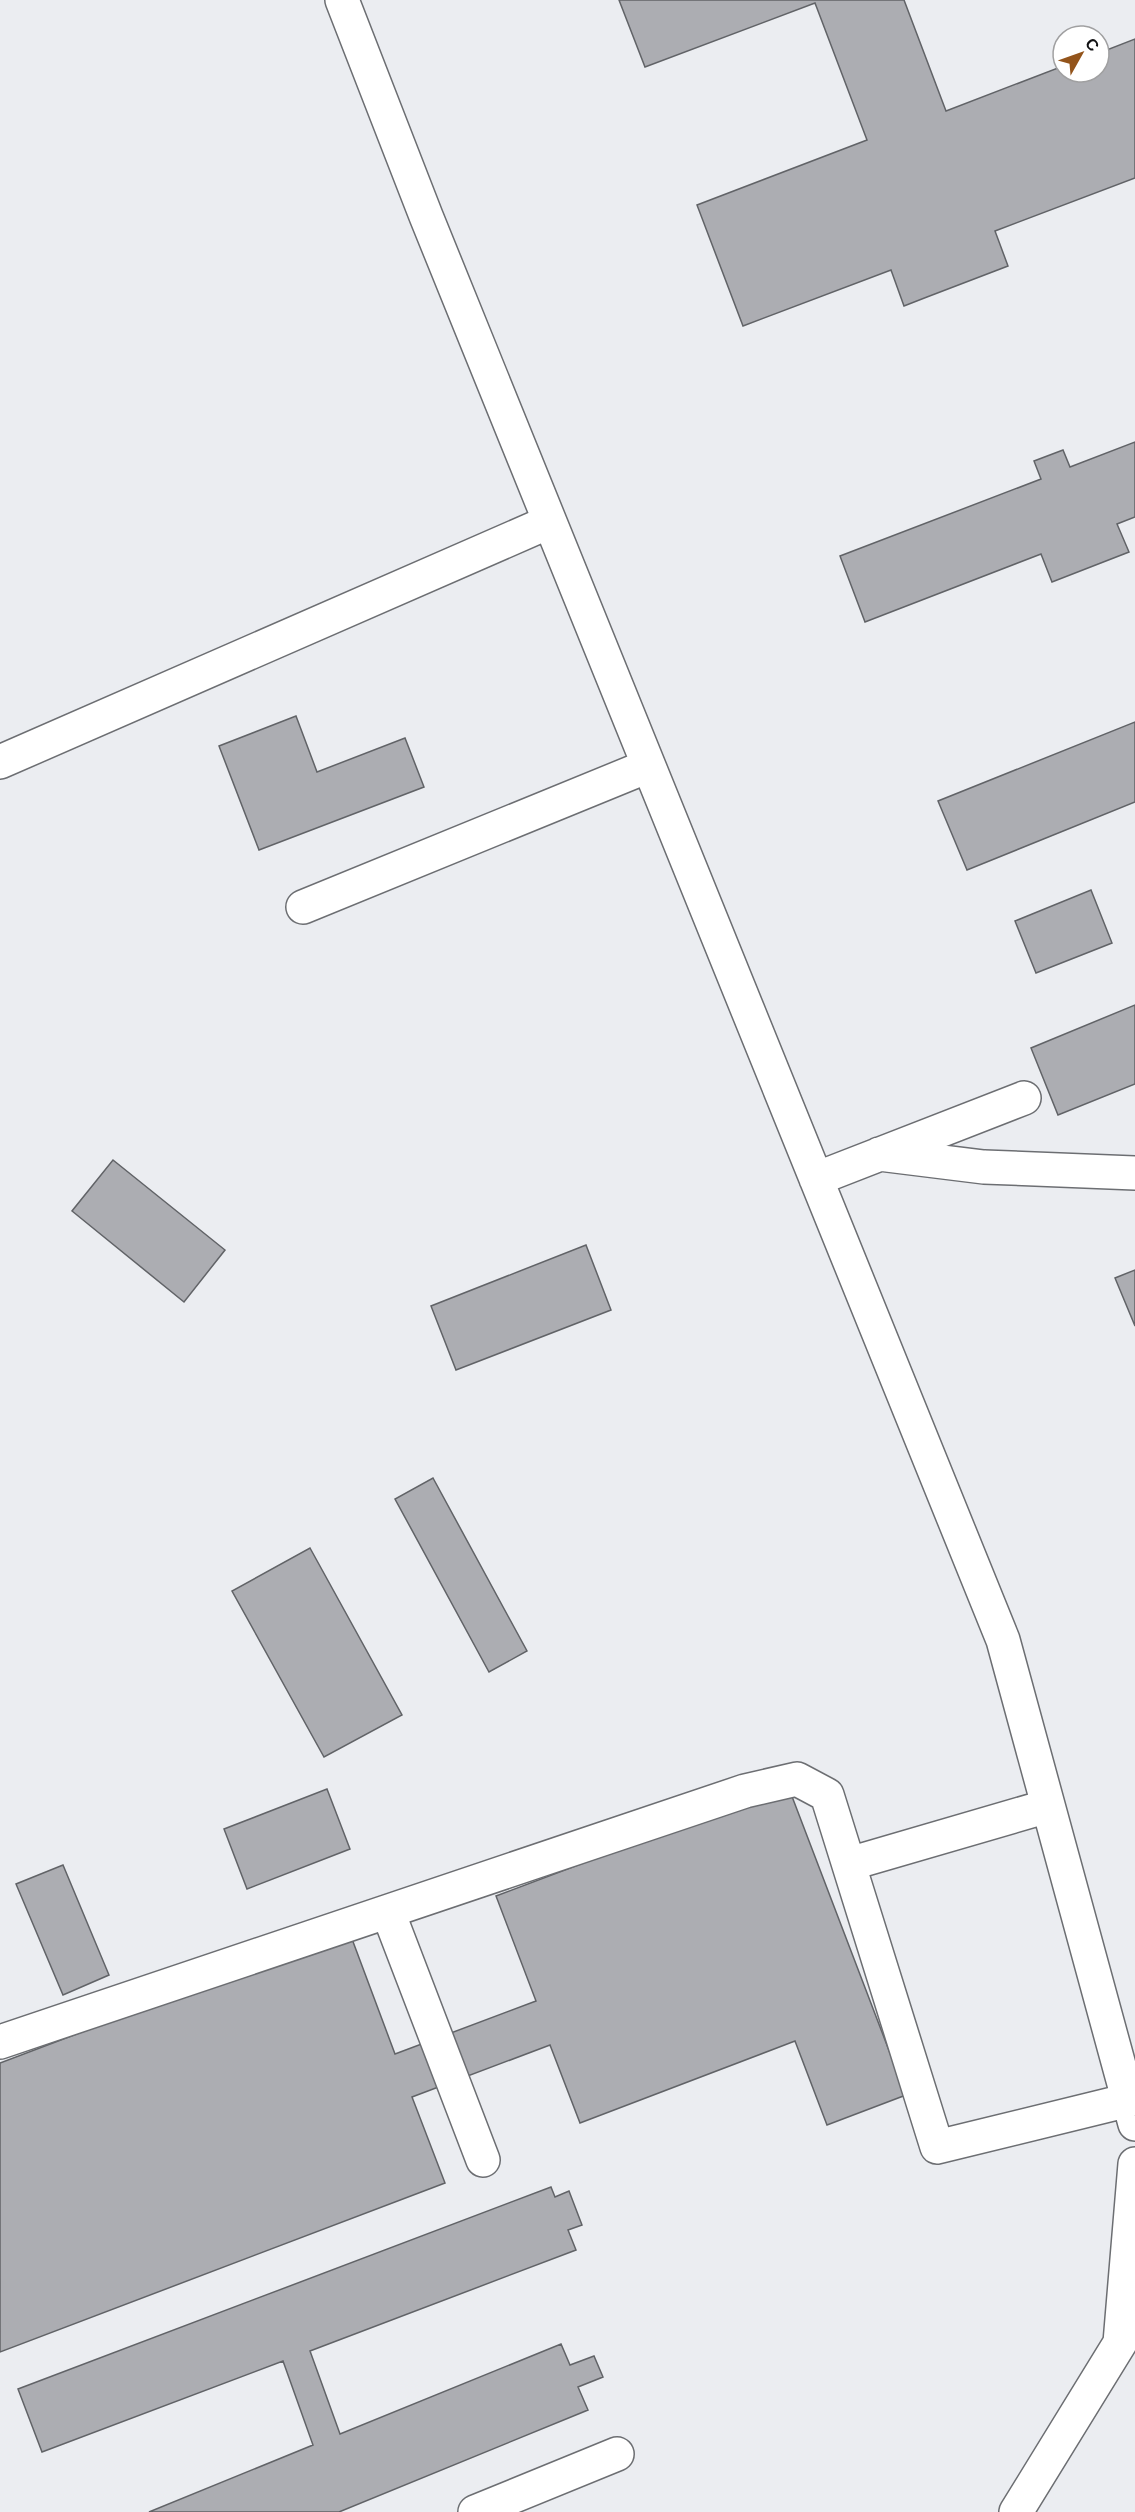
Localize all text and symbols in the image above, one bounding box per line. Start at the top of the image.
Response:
north arrow [1051,24,1111,84]
text: С [1082,34,1104,55]

